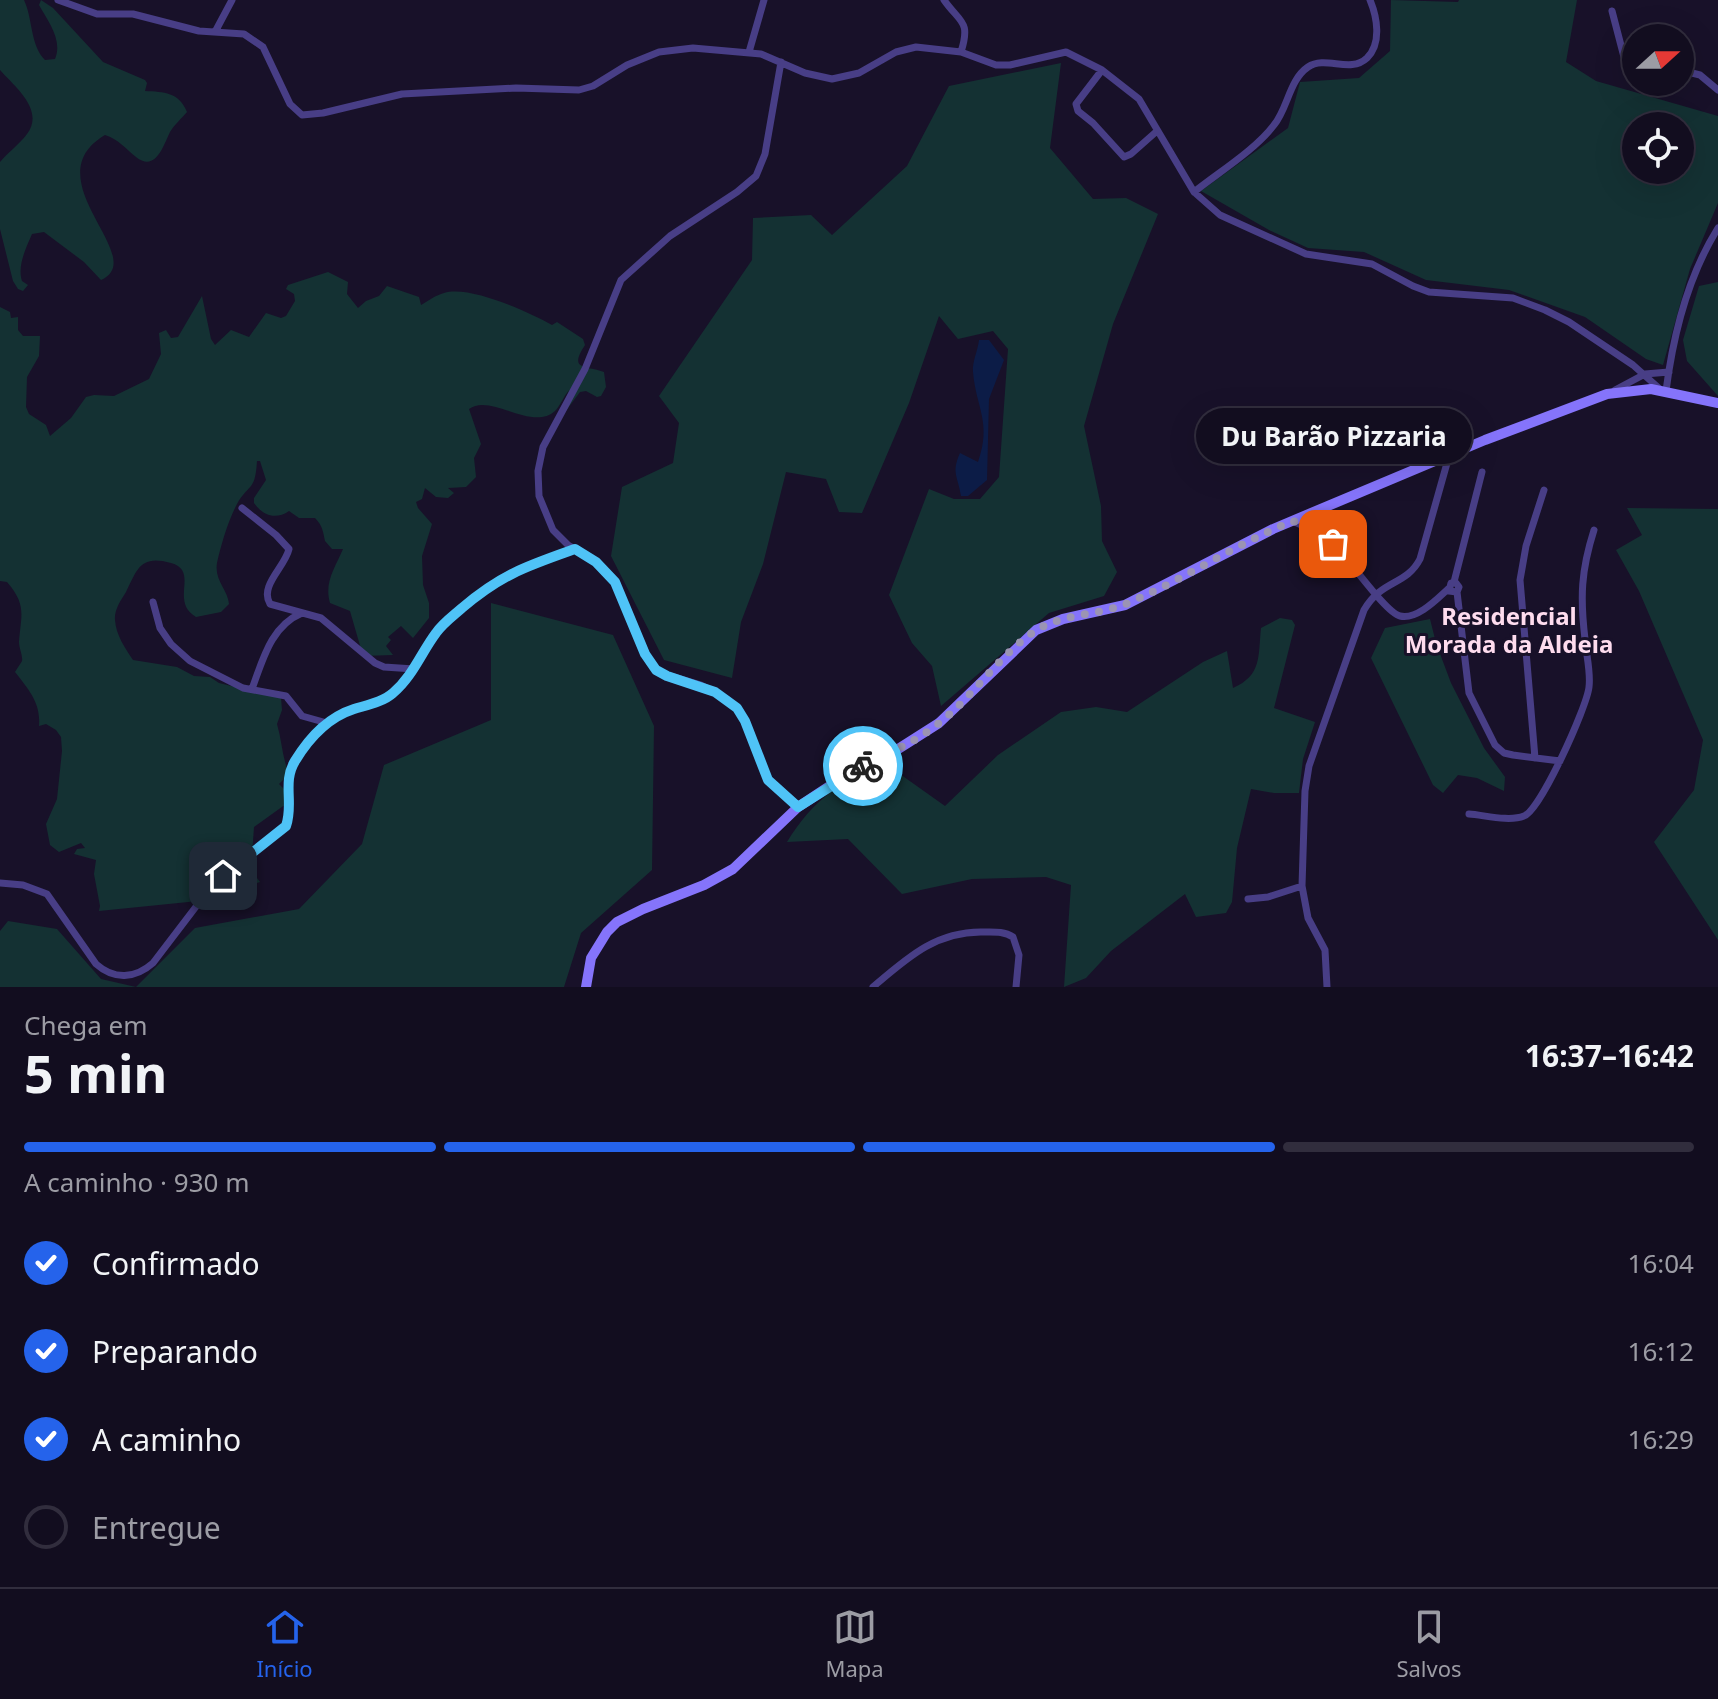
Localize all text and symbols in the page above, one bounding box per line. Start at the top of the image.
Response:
north arrow [1622,24,1694,96]
map controls [1622,24,1694,184]
button: locate [1622,112,1694,184]
callout: Du Barão Pizzaria [1195,408,1471,464]
text: Du Barão Pizzaria [1221,418,1447,454]
pin [1299,510,1367,578]
icon: bag [1311,522,1355,566]
district label: Residencial Morada da Aldeia [1405,599,1613,660]
courier [823,726,903,806]
icon: bike [841,744,885,788]
pin [189,842,257,910]
icon: home [201,854,245,898]
text: Chega em [24,1007,147,1043]
text: 16:37–16:42 [1525,1035,1694,1076]
text: 5 min [24,1037,167,1108]
text: A caminho · 930 m [24,1164,250,1200]
icon: check [24,1241,68,1285]
text: Confirmado [92,1243,260,1284]
text: 16:04 [1628,1245,1694,1281]
icon: check [24,1329,68,1373]
text: Preparando [92,1331,258,1372]
text: 16:12 [1628,1333,1694,1369]
icon: check [24,1417,68,1461]
text: A caminho [92,1419,241,1460]
text: 16:29 [1628,1421,1694,1457]
text: Entregue [92,1507,221,1548]
tab: Início [256,1605,313,1683]
tab: Mapa [825,1605,884,1683]
tab: Salvos [1396,1605,1462,1683]

